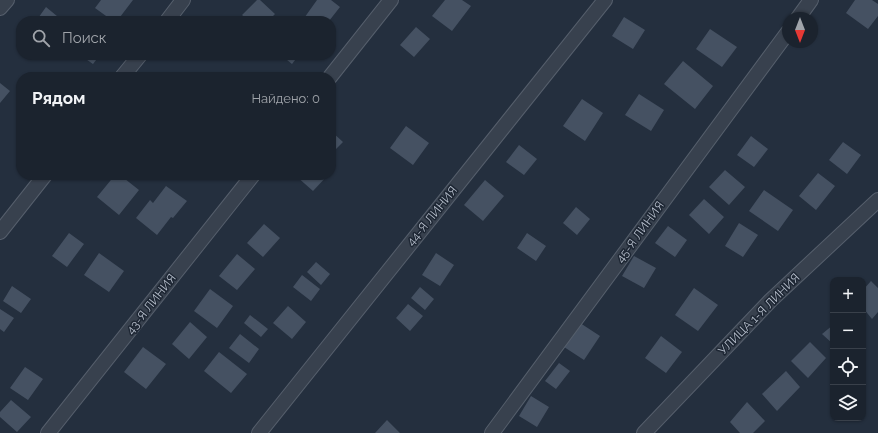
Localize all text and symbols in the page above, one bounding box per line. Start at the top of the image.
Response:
north arrow [782,12,818,48]
search box [16,16,336,60]
icon: search [30,27,52,49]
text: Поиск [62,29,107,47]
text: Рядом [32,88,85,108]
text: Найдено: 0 [251,91,320,106]
street label: 44-Я ЛИНИЯ [404,183,460,249]
street label: 45-Я ЛИНИЯ [613,199,667,265]
street label: УЛИЦА 1-Я ЛИНИЯ [715,270,803,358]
street label: 43-Я ЛИНИЯ [123,271,179,337]
map controls [830,277,866,421]
button: + [830,277,866,313]
button: − [830,313,866,349]
button: locate [830,349,866,385]
button: layers [830,385,866,421]

